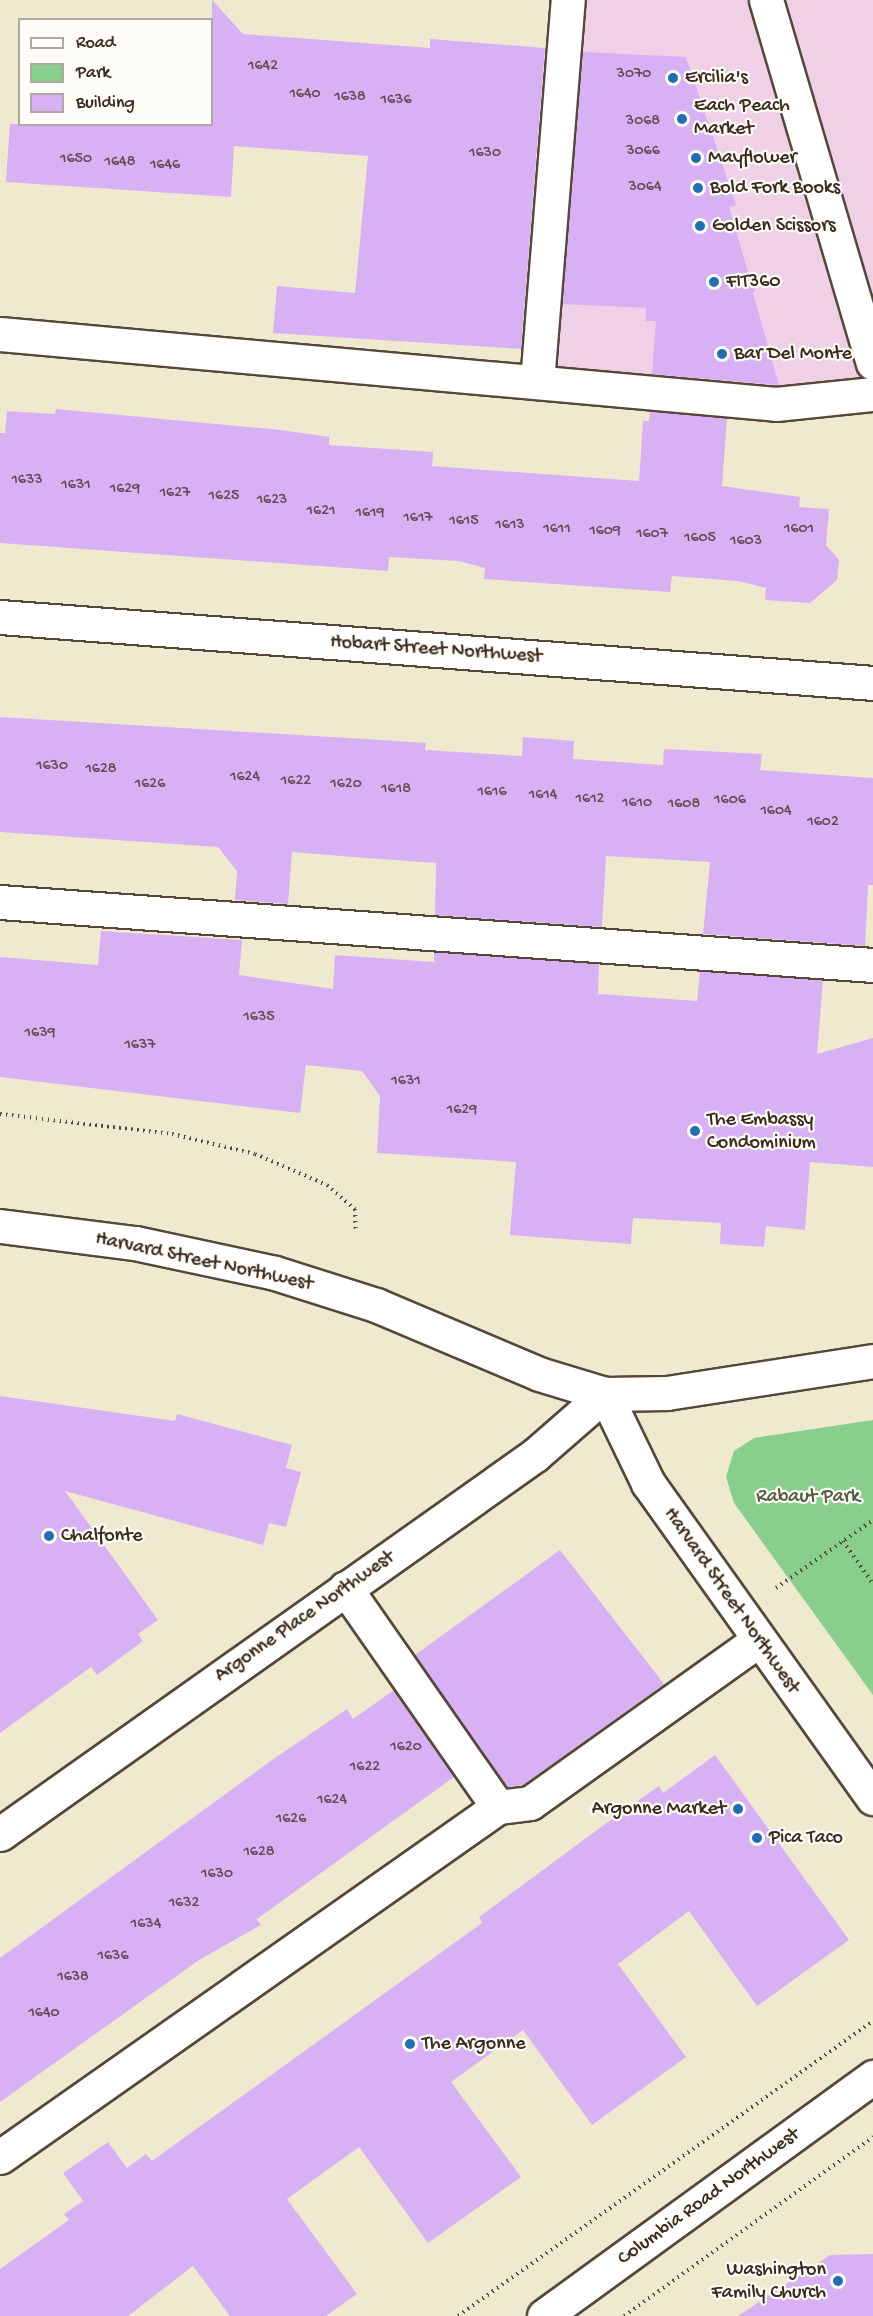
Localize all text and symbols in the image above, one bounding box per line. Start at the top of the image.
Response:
legend [18,18,213,126]
text: Road [76,33,115,54]
house number: 1642 [248,57,278,77]
text: Park [76,63,110,84]
house number: 3070 [617,65,651,85]
place label: Ercilia's [685,66,748,90]
marker: Ercilia's [666,71,680,85]
house number: 1640 [289,85,321,105]
house number: 1638 [334,88,366,108]
house number: 1636 [381,91,411,111]
text: Building [76,93,135,114]
place label: Each Peach Market [694,95,790,142]
house number: 3068 [626,112,660,132]
marker: Each Peach Market [675,112,689,126]
house number: 3066 [626,142,660,162]
house number: 1630 [469,144,501,164]
place label: Mayflower [708,146,797,170]
house number: 1650 [60,150,92,170]
marker: Mayflower [689,151,703,165]
house number: 1648 [105,153,135,173]
house number: 1646 [150,156,180,176]
place label: Bold Fork Books [710,176,840,200]
house number: 3064 [628,178,662,198]
marker: Bold Fork Books [691,181,705,195]
place label: Golden Scissors [712,214,836,238]
marker: Golden Scissors [693,219,707,233]
place label: FIT360 [726,270,781,294]
marker: FIT360 [707,275,721,289]
place label: Bar Del Monte [734,342,852,366]
marker: Bar Del Monte [715,347,729,361]
house number: 1633 [11,471,43,491]
house number: 1631 [61,476,91,496]
house number: 1629 [110,480,140,500]
house number: 1627 [160,484,190,504]
house number: 1625 [209,487,239,507]
house number: 1623 [257,491,287,511]
house number: 1621 [307,502,335,522]
house number: 1619 [355,504,385,524]
house number: 1617 [403,509,433,529]
house number: 1615 [449,512,479,532]
house number: 1613 [495,516,525,536]
house number: 1611 [543,520,571,540]
house number: 1601 [784,520,814,540]
house number: 1609 [589,522,621,542]
house number: 1607 [636,525,668,545]
house number: 1605 [684,529,716,549]
house number: 1603 [730,532,762,552]
street label: Hobart Street Northwest [329,631,543,669]
house number: 1630 [36,757,68,777]
house number: 1628 [85,760,117,780]
house number: 1624 [230,768,260,788]
house number: 1622 [281,772,311,792]
house number: 1626 [135,775,165,795]
house number: 1620 [330,775,362,795]
house number: 1618 [381,780,411,800]
house number: 1616 [477,783,507,803]
house number: 1614 [529,786,557,806]
house number: 1612 [576,790,604,810]
house number: 1606 [714,791,746,811]
house number: 1610 [622,794,652,814]
house number: 1608 [668,795,700,815]
house number: 1604 [760,802,792,822]
house number: 1602 [807,813,839,833]
house number: 1635 [243,1008,275,1028]
house number: 1639 [25,1024,55,1044]
house number: 1637 [124,1036,156,1056]
house number: 1631 [391,1072,421,1092]
house number: 1629 [447,1101,477,1121]
place label: The Embassy Condominium [707,1108,816,1155]
marker: The Embassy Condominium [688,1124,702,1138]
street label: Harvard Street Northwest [93,1227,315,1297]
park label: Rabaut Park [756,1485,860,1509]
street label: Harvard Street Northwest [658,1503,804,1699]
place label: Chalfonte [61,1524,143,1548]
marker: Chalfonte [42,1529,56,1543]
street label: Argonne Place Northwest [211,1546,399,1688]
house number: 1620 [390,1738,422,1758]
house number: 1622 [350,1758,380,1778]
house number: 1624 [317,1791,347,1811]
place label: Argonne Market [592,1797,726,1821]
marker: Argonne Market [731,1802,745,1816]
house number: 1626 [276,1810,306,1830]
place label: Pica Taco [769,1826,843,1850]
marker: Pica Taco [750,1831,764,1845]
house number: 1628 [243,1843,275,1863]
house number: 1630 [201,1865,233,1885]
house number: 1632 [169,1894,199,1914]
house number: 1634 [131,1915,161,1935]
house number: 1636 [98,1947,128,1967]
house number: 1638 [57,1968,89,1988]
house number: 1640 [28,2004,60,2024]
place label: The Argonne [422,2032,525,2056]
marker: The Argonne [403,2037,417,2051]
street label: Columbia Road Northwest [613,2123,805,2271]
place label: Washington Family Church [712,2258,826,2305]
marker: Washington Family Church [831,2274,845,2288]

